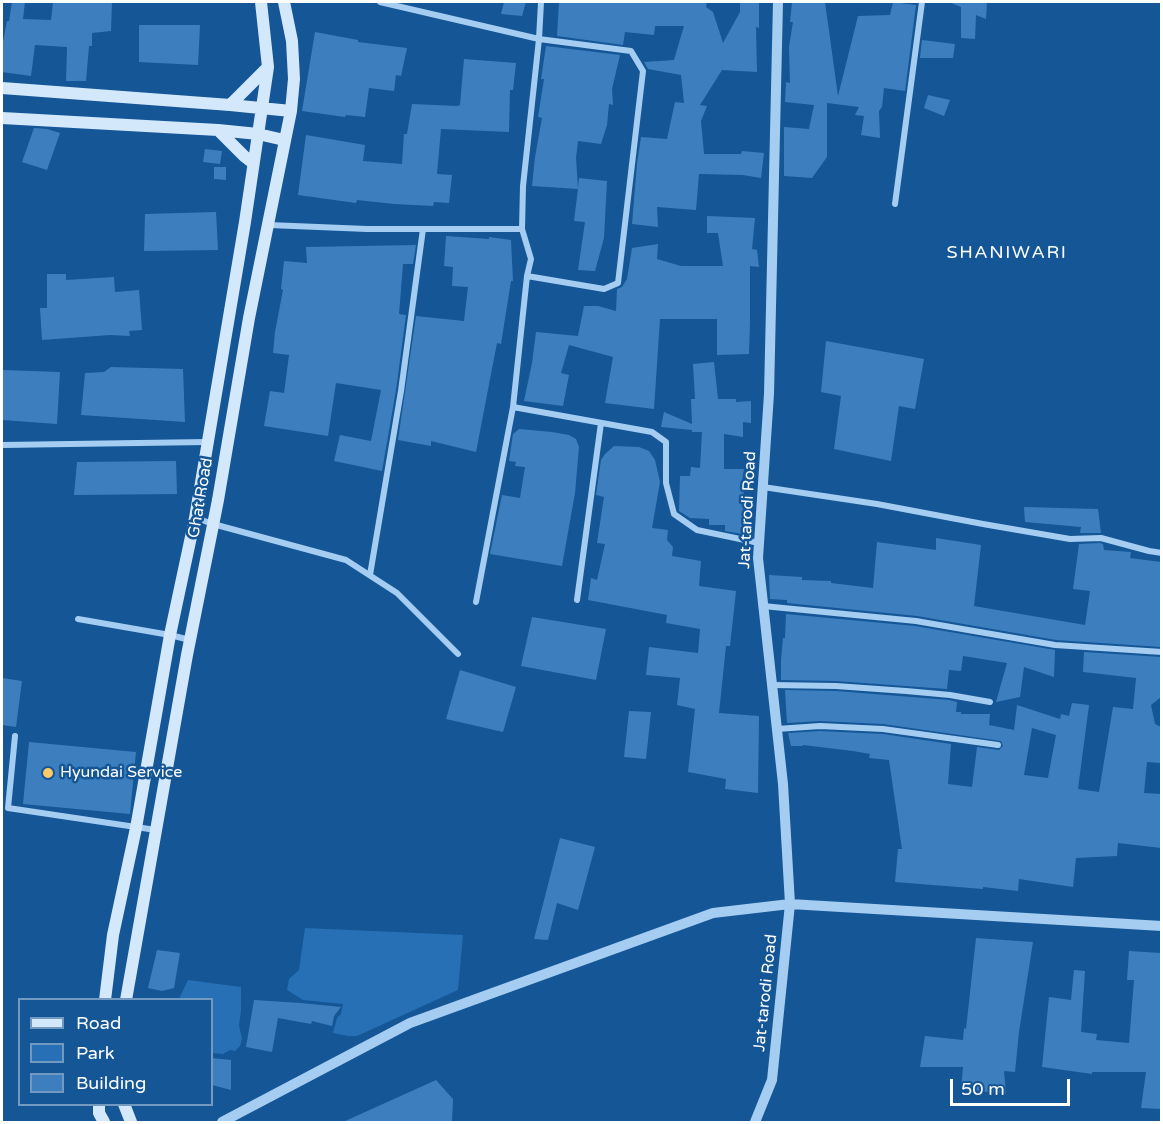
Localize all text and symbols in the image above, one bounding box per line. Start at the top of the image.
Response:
district label: SHANIWARI [947,242,1067,264]
street label: Jat-tarodi Road [735,451,761,569]
street label: Ghat Road [185,456,217,540]
place label: Hyundai Service [60,763,182,783]
marker: Hyundai Service [41,766,55,780]
street label: Jat-tarodi Road [750,933,782,1053]
legend [18,998,213,1106]
text: Road [76,1012,121,1034]
text: Park [76,1042,114,1064]
scale bar [953,1067,1073,1105]
text: Building [76,1072,146,1094]
text: 50 m [961,1078,1005,1100]

